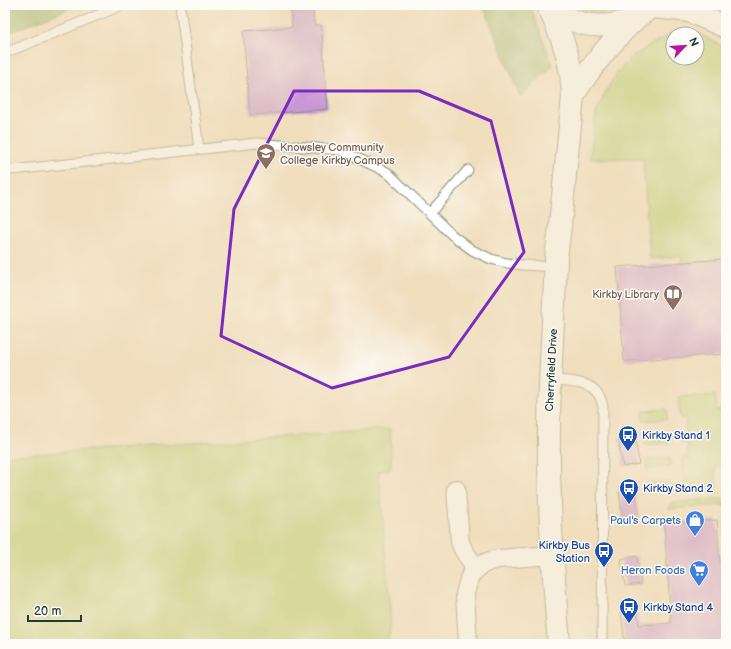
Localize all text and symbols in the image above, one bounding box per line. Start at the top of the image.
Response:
north arrow [665,26,705,66]
text: N [686,35,701,48]
place label: Knowsley Community College Kirkby Campus [280,141,395,167]
school or university icon: Knowsley Community College Kirkby Campus [255,142,277,170]
library icon: Kirkby Library [662,283,684,311]
place label: Kirkby Library [592,288,659,301]
street label: Cherryfield Drive [543,328,560,412]
bus stop icon: Kirkby Stand 1 [617,424,639,452]
place label: Kirkby Stand 1 [642,429,710,442]
bus stop icon: Kirkby Stand 2 [618,477,640,505]
place label: Kirkby Stand 2 [643,482,713,495]
shop icon: Paul's Carpets [684,509,706,537]
place label: Paul's Carpets [610,514,682,527]
place label: Kirkby Bus Station [539,539,591,565]
bus stop icon: Kirkby Bus Station [593,540,615,568]
supermarket icon: Heron Foods [688,559,710,587]
place label: Heron Foods [621,564,686,577]
bus stop icon: Kirkby Stand 4 [618,596,640,624]
scale bar [28,597,81,623]
place label: Kirkby Stand 4 [643,601,713,614]
text: 20 m [34,604,61,619]

